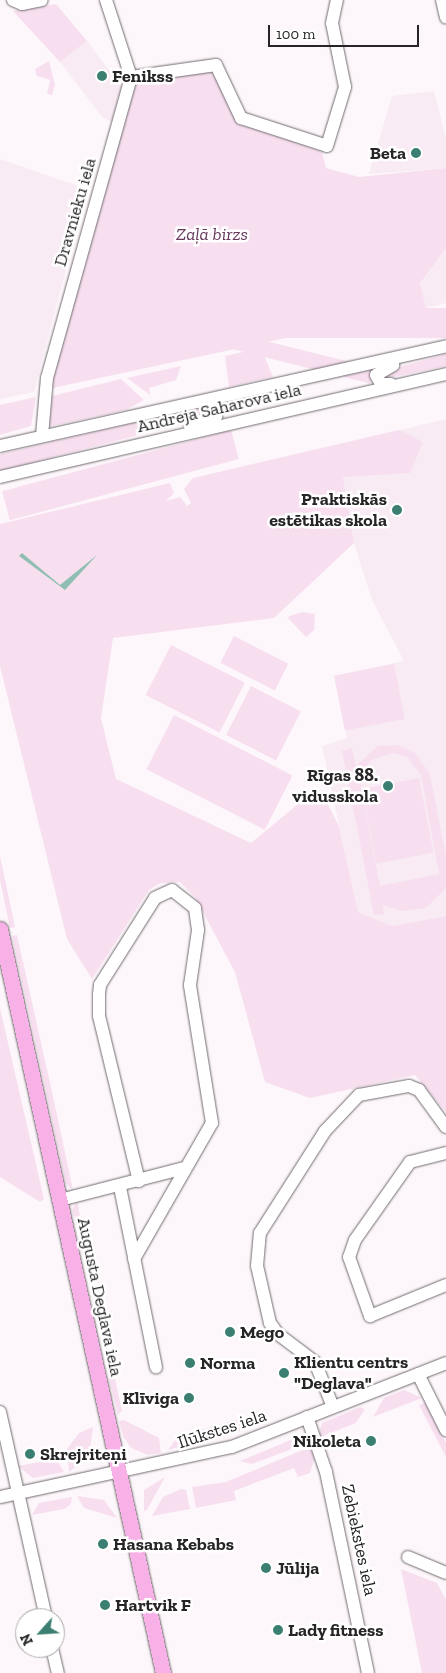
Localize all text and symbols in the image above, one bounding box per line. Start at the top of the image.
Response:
scale bar [271,15,422,47]
text: 100 m [276,25,315,43]
place label: Fenikss [112,65,173,87]
marker: Fenikss [96,70,108,82]
place label: Beta [370,142,406,164]
marker: Beta [410,147,422,159]
street label: Dravnieku iela [49,155,101,269]
park label: Zaļā birzs [176,223,248,245]
street label: Andreja Saharova iela [135,379,303,437]
place label: Praktiskās estētikas skola [269,489,387,532]
marker: Praktiskās estētikas skola [391,504,403,516]
place label: Rīgas 88. vidusskola [292,765,378,808]
marker: Rīgas 88. vidusskola [382,780,394,792]
street label: Augusta Deglava iela [73,1216,127,1378]
place label: Mego [240,1321,284,1343]
marker: Mego [224,1326,236,1338]
place label: Norma [200,1352,255,1374]
place label: Klientu centrs "Deglava" [294,1352,408,1395]
marker: Norma [184,1357,196,1369]
marker: Klientu centrs "Deglava" [278,1367,290,1379]
place label: Klīviga [122,1387,179,1409]
marker: Klīviga [183,1392,195,1404]
street label: Ilūkstes iela [175,1405,269,1453]
place label: Nikoleta [293,1430,361,1452]
marker: Nikoleta [365,1435,377,1447]
place label: Skrejriteņi [40,1443,127,1465]
marker: Skrejriteņi [24,1448,36,1460]
street label: Zebiekstes iela [337,1482,381,1598]
place label: Hasana Kebabs [113,1533,234,1555]
marker: Hasana Kebabs [97,1538,109,1550]
place label: Jūlija [276,1557,319,1579]
marker: Jūlija [260,1562,272,1574]
place label: Hartvik F [115,1594,191,1616]
marker: Hartvik F [99,1599,111,1611]
north arrow [15,1608,65,1658]
place label: Lady fitness [288,1619,384,1641]
marker: Lady fitness [272,1624,284,1636]
text: N [17,1631,37,1648]

